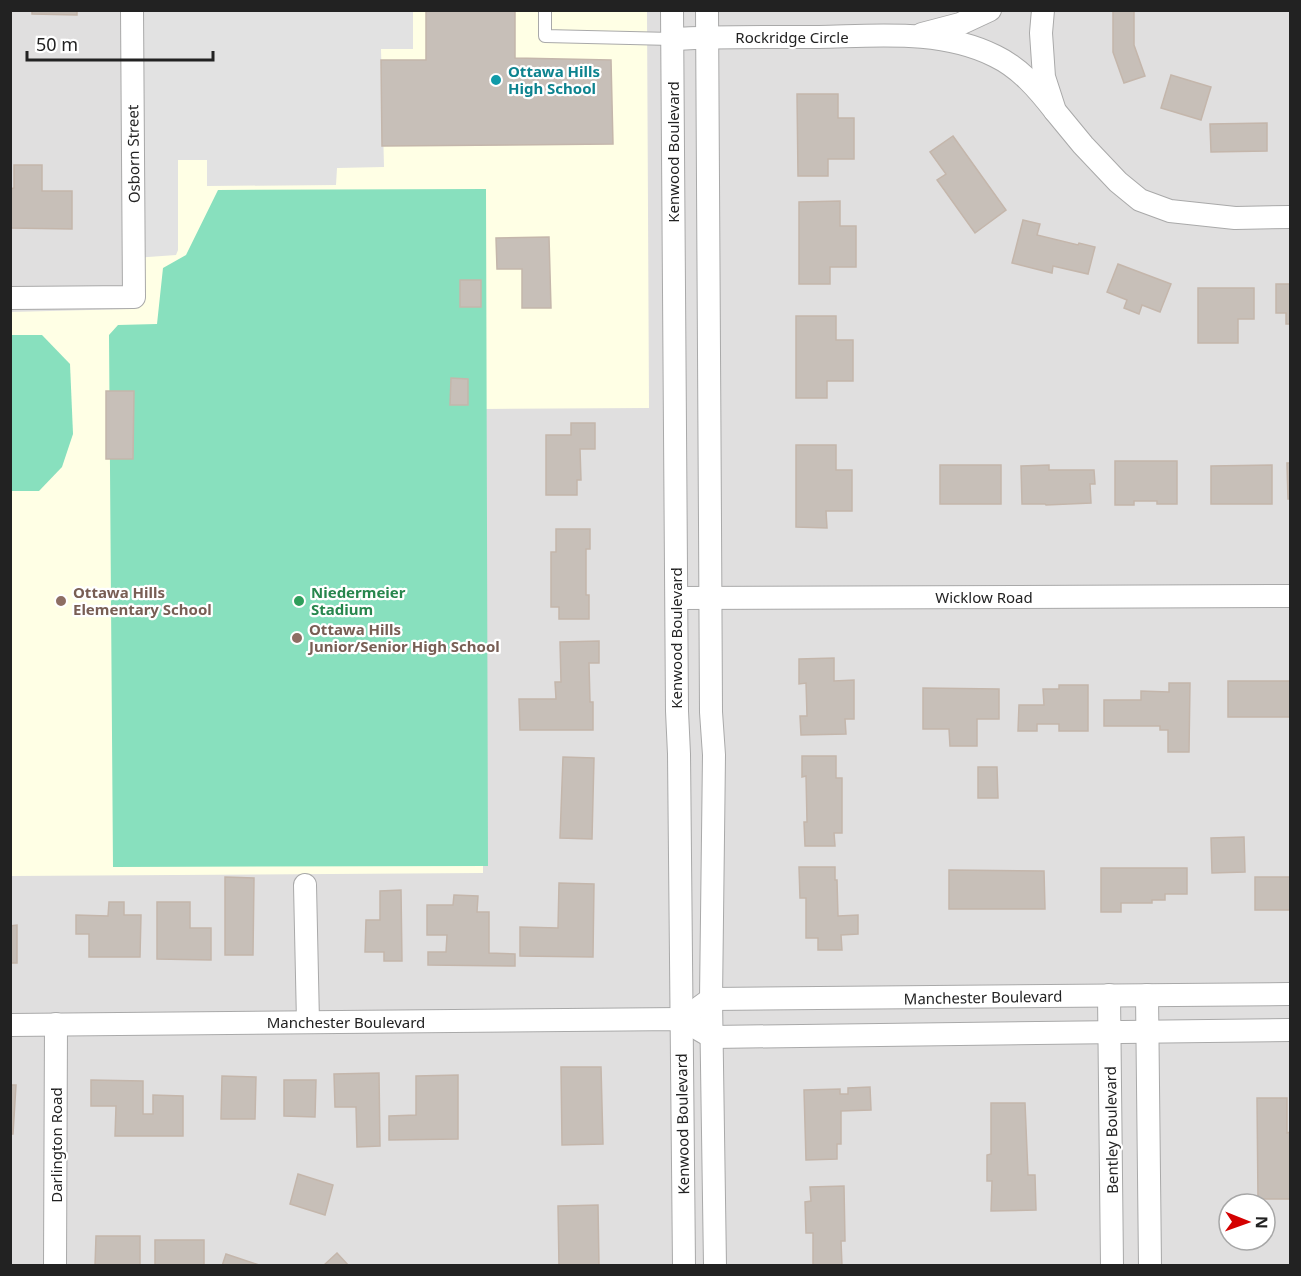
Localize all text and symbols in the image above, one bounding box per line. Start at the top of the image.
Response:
scale bar [27,24,213,62]
street label: Rockridge Circle [735,27,849,47]
text: 50 m [36,32,78,56]
place label: Ottawa Hills High School [508,61,600,98]
marker: Ottawa Hills High School [489,73,503,87]
street label: Kenwood Boulevard [663,81,683,223]
street label: Osborn Street [122,104,144,203]
street label: Kenwood Boulevard [666,567,686,709]
place label: Ottawa Hills Elementary School [73,582,212,619]
place label: Niedermeier Stadium [311,582,406,619]
street label: Wicklow Road [935,587,1033,607]
marker: Ottawa Hills Elementary School [54,594,68,608]
marker: Niedermeier Stadium [292,594,306,608]
place label: Ottawa Hills Junior/Senior High School [307,619,500,656]
marker: Ottawa Hills Junior/Senior High School [290,631,304,645]
street label: Manchester Boulevard [904,986,1062,1008]
street label: Manchester Boulevard [267,1012,425,1032]
street label: Kenwood Boulevard [671,1053,693,1195]
street label: Bentley Boulevard [1100,1066,1122,1194]
street label: Darlington Road [46,1087,66,1203]
north arrow [1217,1192,1277,1252]
text: N [1251,1216,1273,1229]

